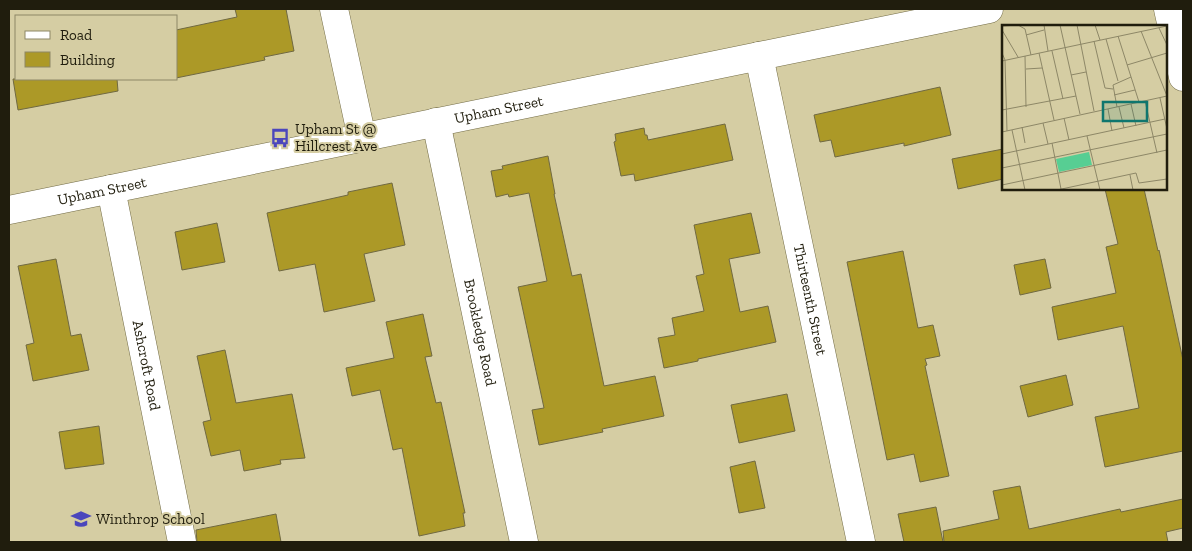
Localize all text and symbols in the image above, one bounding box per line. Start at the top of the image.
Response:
legend [15,15,178,80]
inset map [1002,25,1167,190]
text: Road [60,26,93,44]
text: Building [60,51,115,69]
street label: Upham Street [453,92,545,127]
place label: Upham St @ Hillcrest Ave [295,120,377,155]
bus stop icon: Upham St @ Hillcrest Ave [269,127,291,149]
street label: Upham Street [56,173,149,209]
street label: Thirteenth Street [790,242,831,357]
street label: Brookledge Road [460,277,500,388]
street label: Ashcroft Road [129,319,165,413]
school or university icon: Winthrop School [70,508,92,530]
place label: Winthrop School [96,510,205,528]

